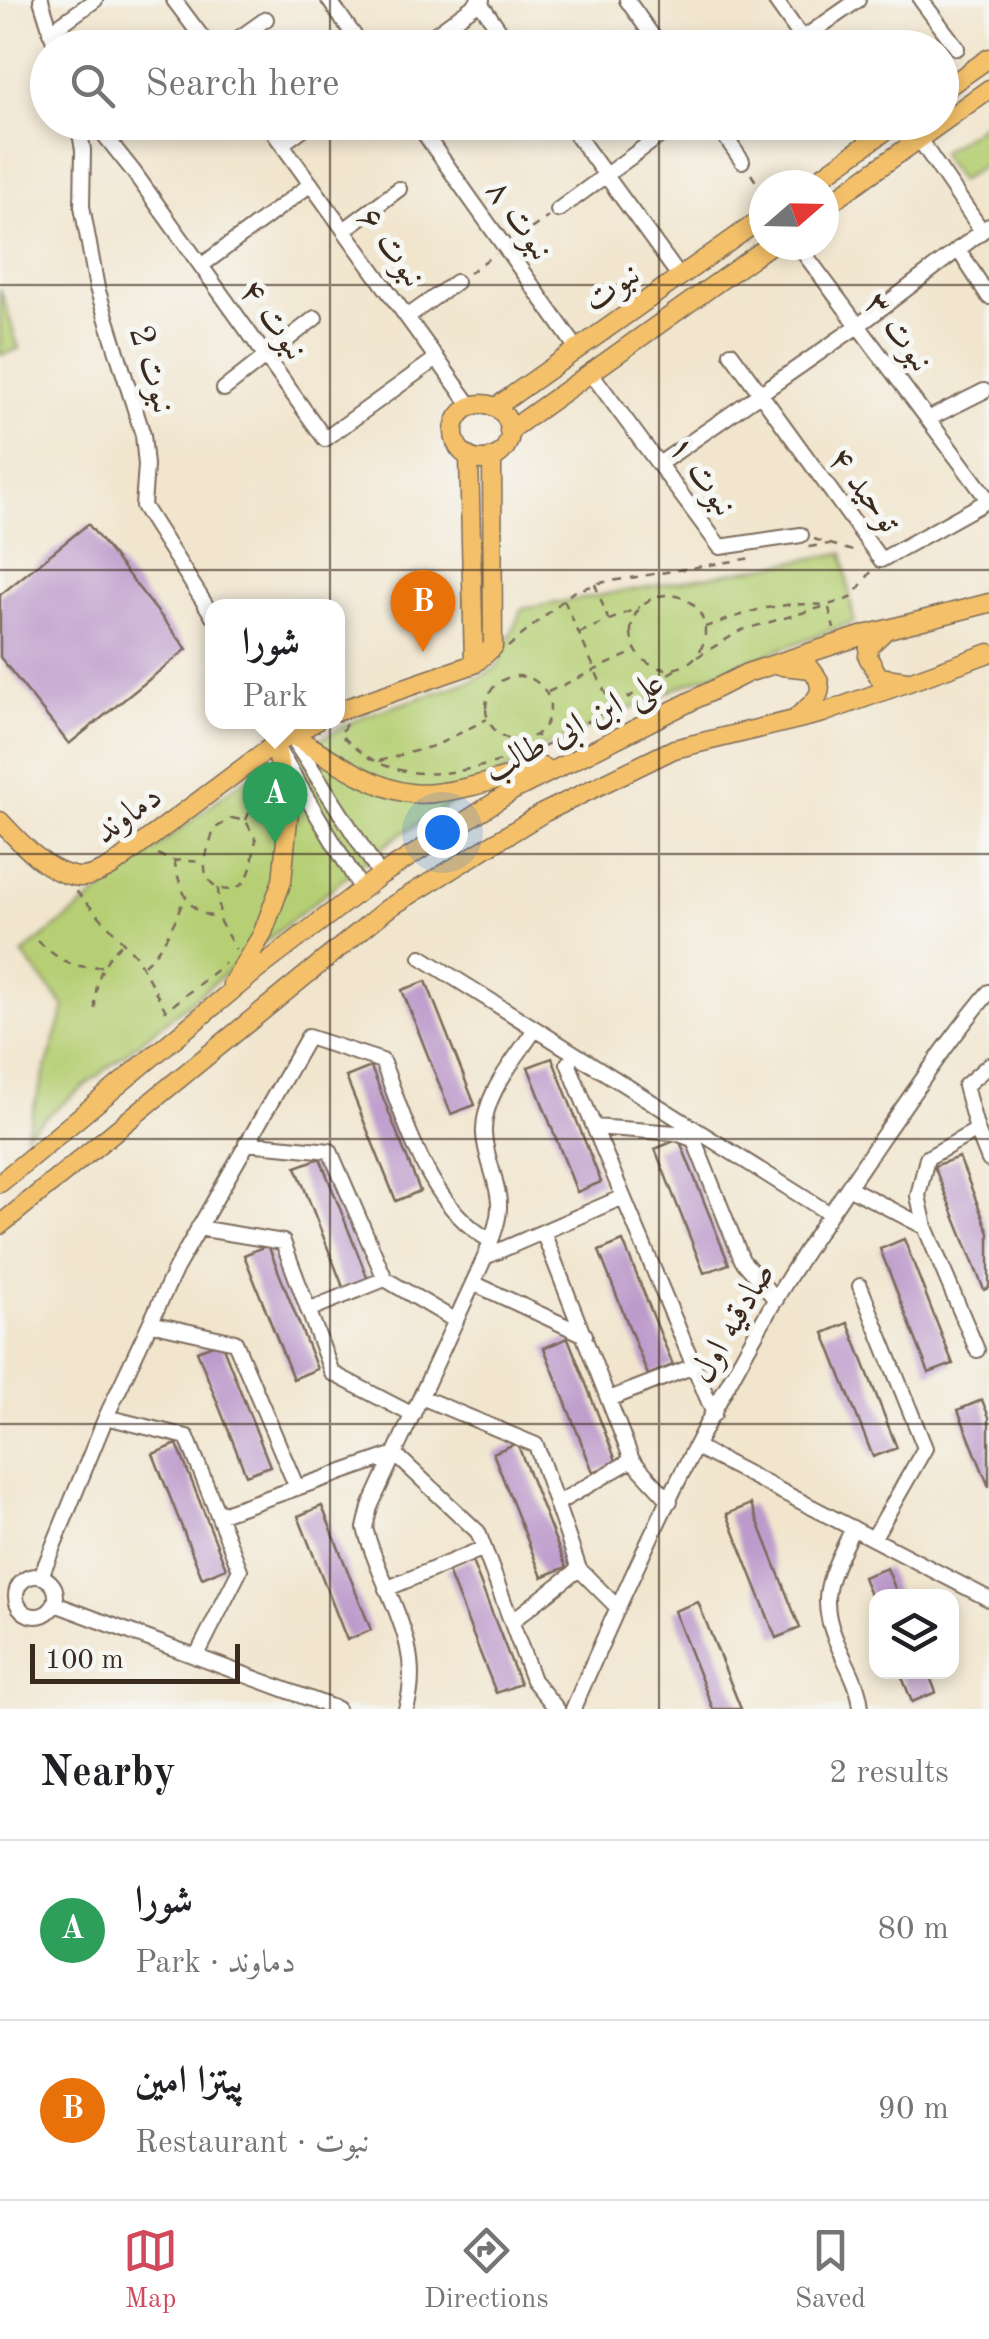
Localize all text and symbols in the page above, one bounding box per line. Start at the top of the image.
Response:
search box [30,30,959,140]
icon: search [65,58,120,113]
text: Search here [145,66,340,104]
north arrow [749,170,839,260]
street label: نبوت ۸ [477,173,559,269]
street label: نبوت ۶ [349,201,432,295]
street label: نبوت [578,256,648,321]
street label: نبوت ۴ [231,274,314,368]
street label: نبوت ۳ [855,286,939,380]
street label: نبوت 2 [120,322,182,419]
street label: نبوت ۱ [660,430,743,524]
street label: توحید ۴ [819,441,907,541]
pin: B [390,570,456,652]
popup [205,599,345,729]
text: شورا [242,625,300,663]
street label: علی ابن ابی طالب [478,665,672,794]
text: Park [242,682,308,714]
pin: A [242,762,308,844]
street label: دماوند [88,779,169,851]
your location [417,807,468,858]
street label: صادقیه اول [685,1257,782,1390]
map controls [869,1589,959,1679]
button: layers [869,1589,959,1679]
scale bar [30,1639,240,1684]
text: 100 m [45,1647,124,1675]
text: Nearby [40,1753,176,1795]
text: 2 results [829,1758,949,1790]
text: شورا [135,1883,193,1921]
text: A [60,1914,85,1946]
text: 80 m [878,1914,949,1946]
text: Park · دماوند [135,1948,296,1980]
text: پیتزا امین [135,2063,244,2101]
text: B [61,2094,84,2126]
text: 90 m [878,2094,949,2126]
text: Restaurant · نبوت [135,2128,370,2160]
tab: Map [123,2223,178,2318]
tab: Directions [424,2223,549,2318]
tab: Saved [795,2223,866,2318]

